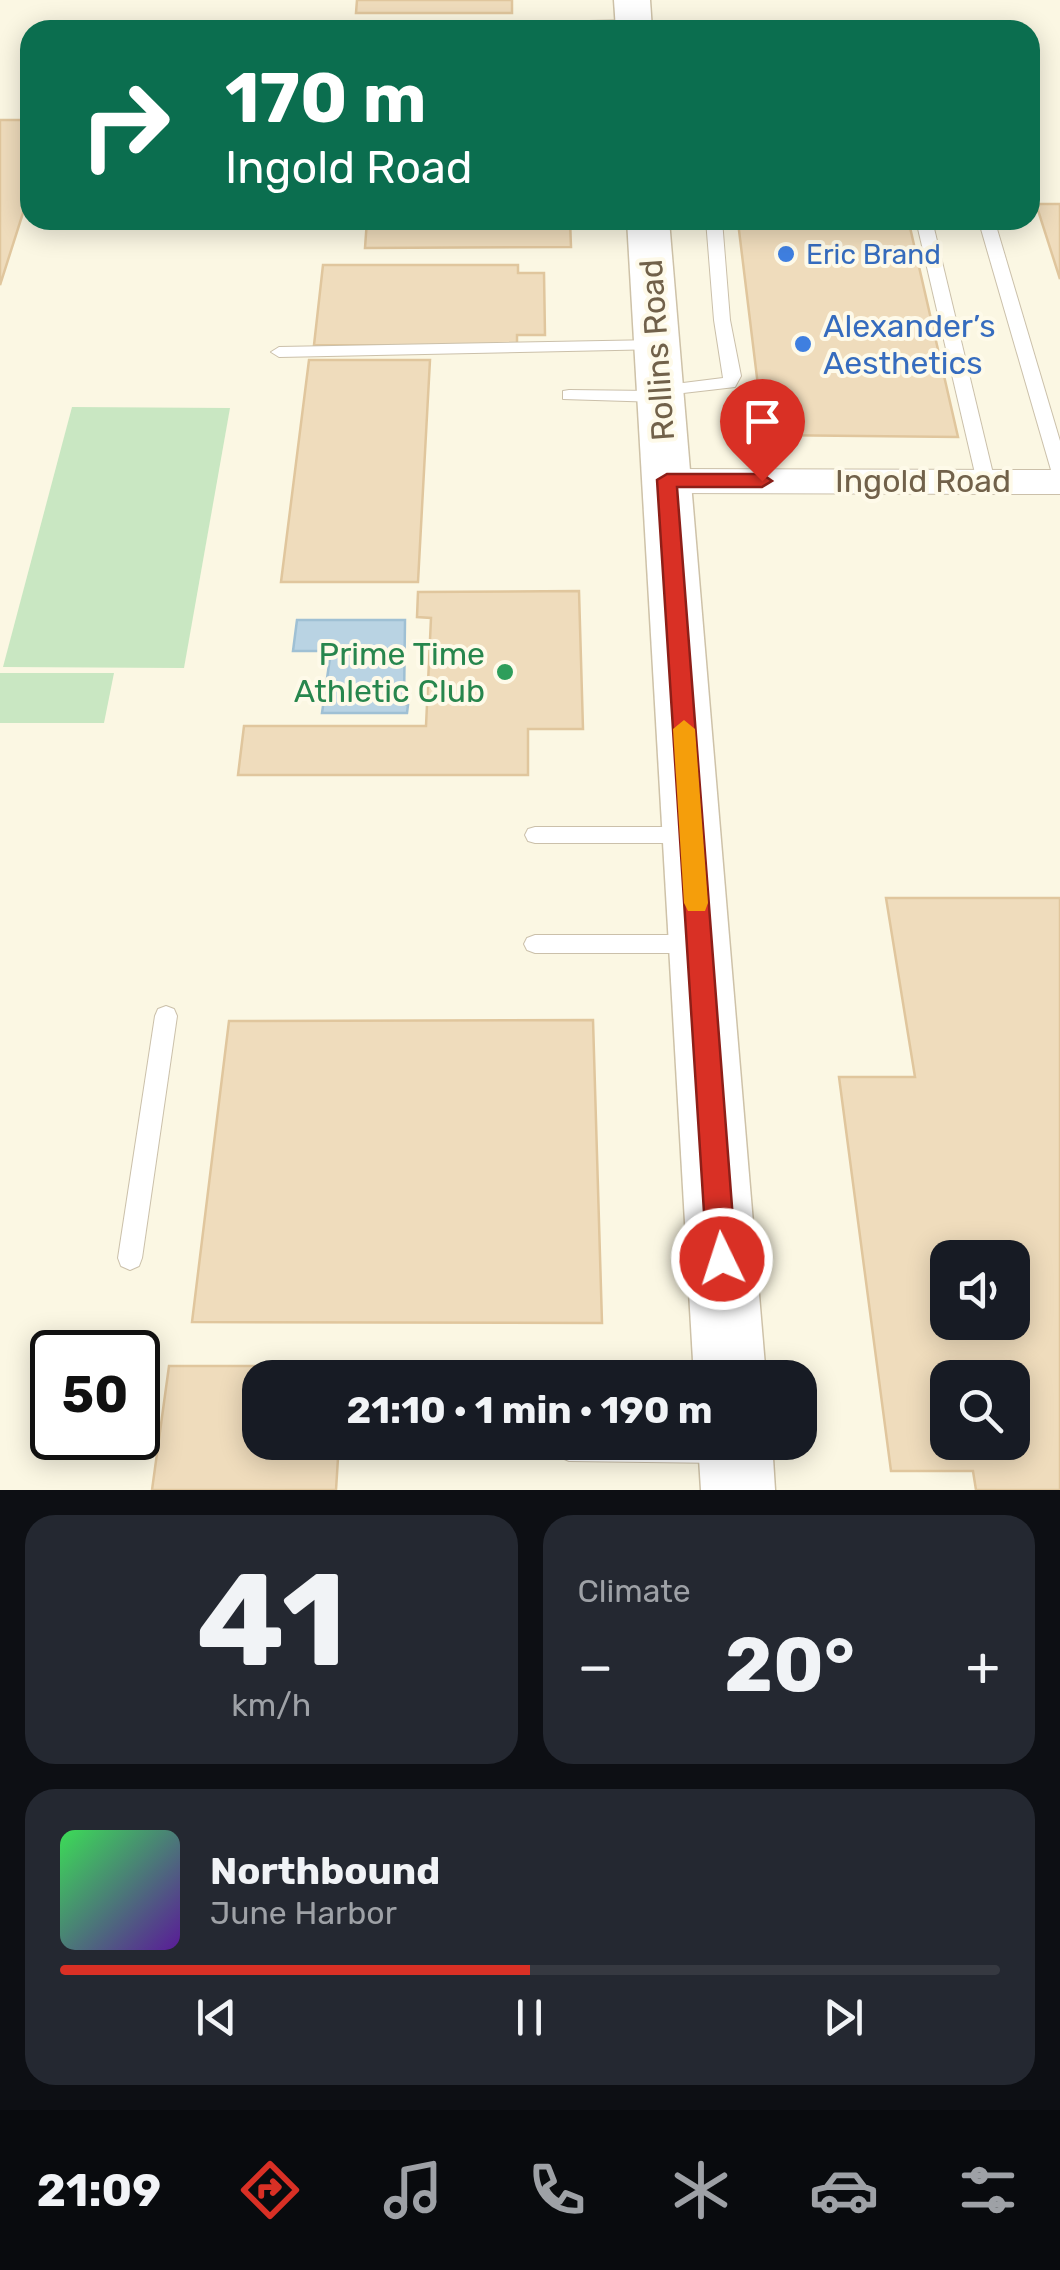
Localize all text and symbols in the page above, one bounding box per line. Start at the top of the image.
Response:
text: 170 m [225,57,427,140]
icon: right [60,60,190,190]
text: Ingold Road [225,141,473,194]
place label: Eric Brand [806,238,941,271]
marker: Eric Brand [775,243,797,265]
street label: Rollins Road [632,258,682,442]
place label: Alexander’s Aesthetics [823,307,996,382]
marker: Alexander’s Aesthetics [792,333,814,355]
pin [720,379,805,482]
icon: arrive [735,394,790,449]
street label: Ingold Road [835,462,1011,500]
place label: Prime Time Athletic Club [294,635,485,710]
marker: Prime Time Athletic Club [494,661,516,683]
position arrow [670,1207,774,1311]
map controls [930,1240,1030,1460]
button: sound [930,1240,1030,1340]
speed limit sign: 50 [30,1330,160,1460]
button: search [930,1360,1030,1460]
text: 21:10 · 1 min · 190 m [347,1387,712,1433]
text: 41 [196,1543,346,1698]
text: Climate [578,1572,691,1610]
text: 20° [724,1621,855,1710]
text: − [578,1634,613,1699]
text: + [966,1634,1000,1699]
text: km/h [231,1686,311,1724]
text: Northbound [210,1848,440,1894]
text: June Harbor [210,1894,397,1932]
icon: previous [189,1990,244,2045]
icon: pause [502,1990,557,2045]
icon: next [816,1990,871,2045]
icon: directions [235,2155,305,2225]
icon: music [378,2155,448,2225]
icon: phone [522,2155,592,2225]
icon: climate [666,2155,736,2225]
icon: car [809,2155,879,2225]
icon: filters [953,2155,1023,2225]
text: 21:09 [37,2164,161,2217]

